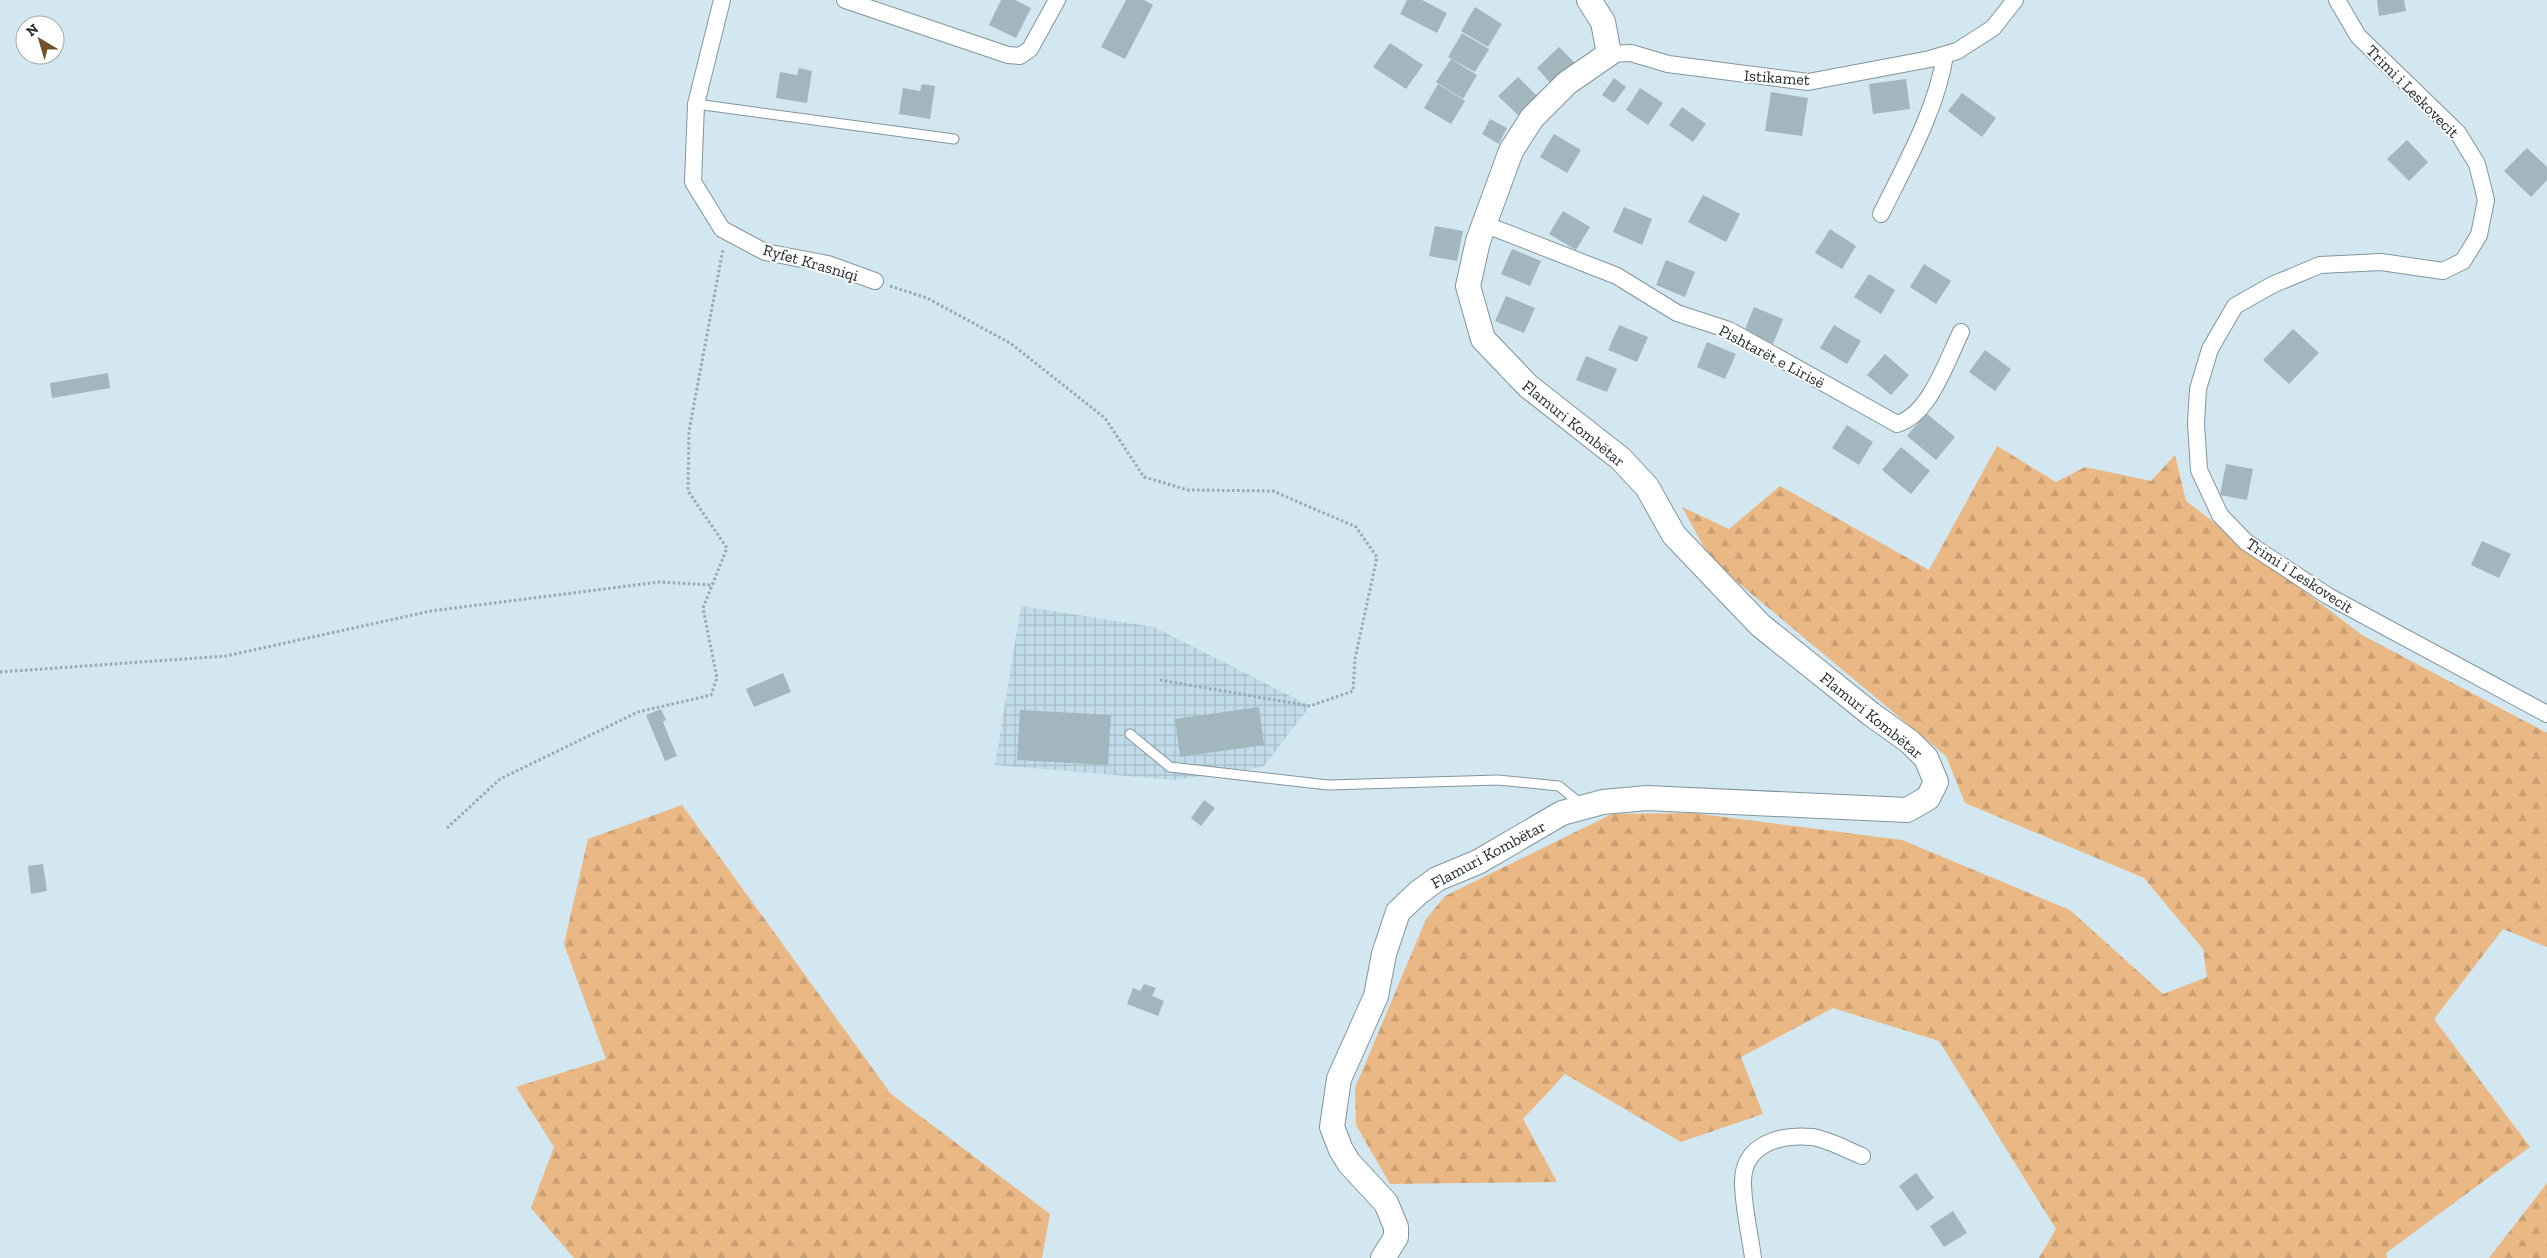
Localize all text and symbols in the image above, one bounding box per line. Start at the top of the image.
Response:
north arrow [15,15,65,65]
text: N [23,20,42,40]
street label: Trimi i Leskovecit [2362,41,2463,142]
street label: Istikamet [1743,66,1810,89]
street label: Ryfet Krasniqi [761,240,861,285]
street label: Pishtarët e Lirisë [1716,321,1828,392]
street label: Flamuri Kombëtar [1518,376,1629,471]
street label: Trimi i Leskovecit [2243,534,2357,617]
street label: Flamuri Kombëtar [1816,668,1927,763]
street label: Flamuri Kombëtar [1428,816,1549,893]

